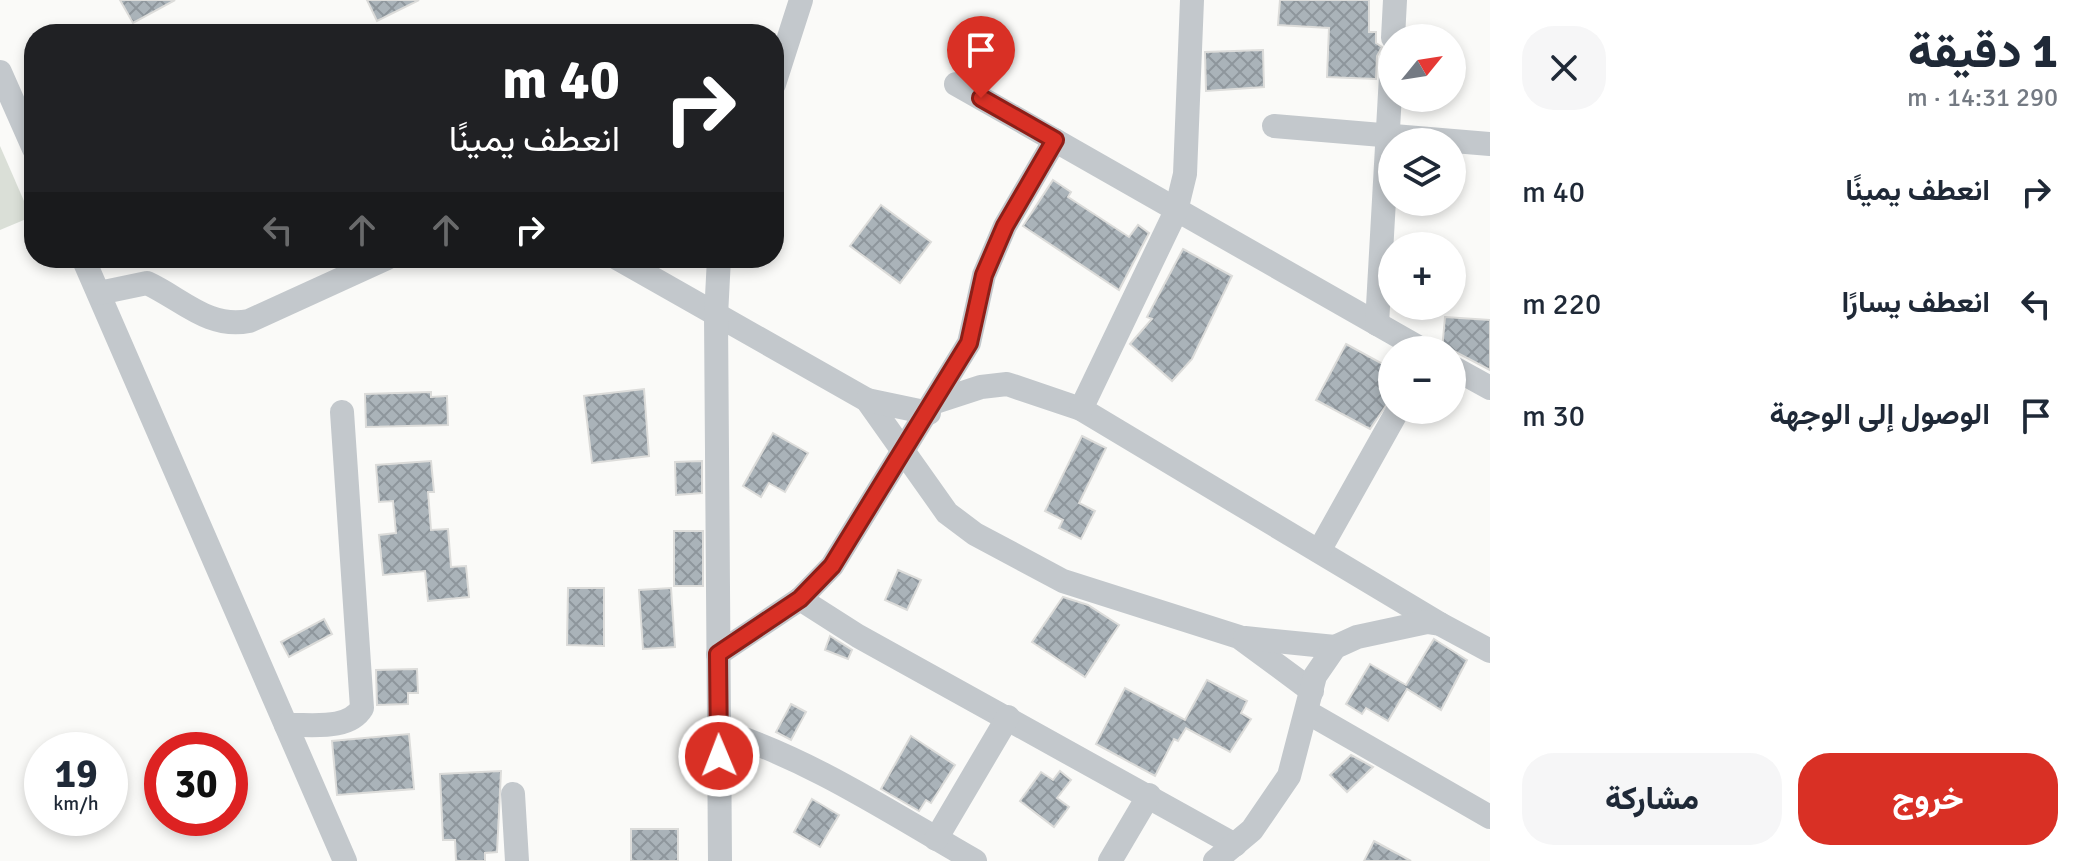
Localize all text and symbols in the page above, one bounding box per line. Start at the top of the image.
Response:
pin [947,16,1015,98]
text: 1 دقيقة [1908,22,2058,81]
north arrow [1378,24,1466,112]
map controls [1378,24,1466,424]
button: close [1522,26,1606,110]
icon: arrive [959,28,1003,72]
text: 40 m [502,45,620,114]
icon: right [648,56,752,160]
text: 290 m · 14:31 [1907,82,2058,114]
text: انعطف يمينًا [449,117,620,162]
button: layers [1378,128,1466,216]
icon: right [2014,170,2058,214]
text: انعطف يمينًا [1845,172,1990,209]
text: 40 m [1522,174,1585,211]
icon: left [256,208,300,252]
icon: ahead [340,208,384,252]
icon: ahead [424,208,468,252]
icon: right [508,208,552,252]
button: + [1378,232,1466,320]
icon: left [2014,282,2058,326]
text: انعطف يسارًا [1841,284,1990,321]
text: 220 m [1522,286,1601,323]
button: − [1378,336,1466,424]
icon: arrive [2014,394,2058,438]
text: الوصول إلى الوجهة [1769,396,1990,433]
text: 30 m [1522,398,1585,435]
position arrow [677,714,761,798]
speed limit sign: 30 [144,732,248,836]
text: 19 [54,749,98,799]
button: مشاركة [1522,753,1782,845]
button: خروج [1798,753,2058,845]
text: km/h [53,791,99,816]

